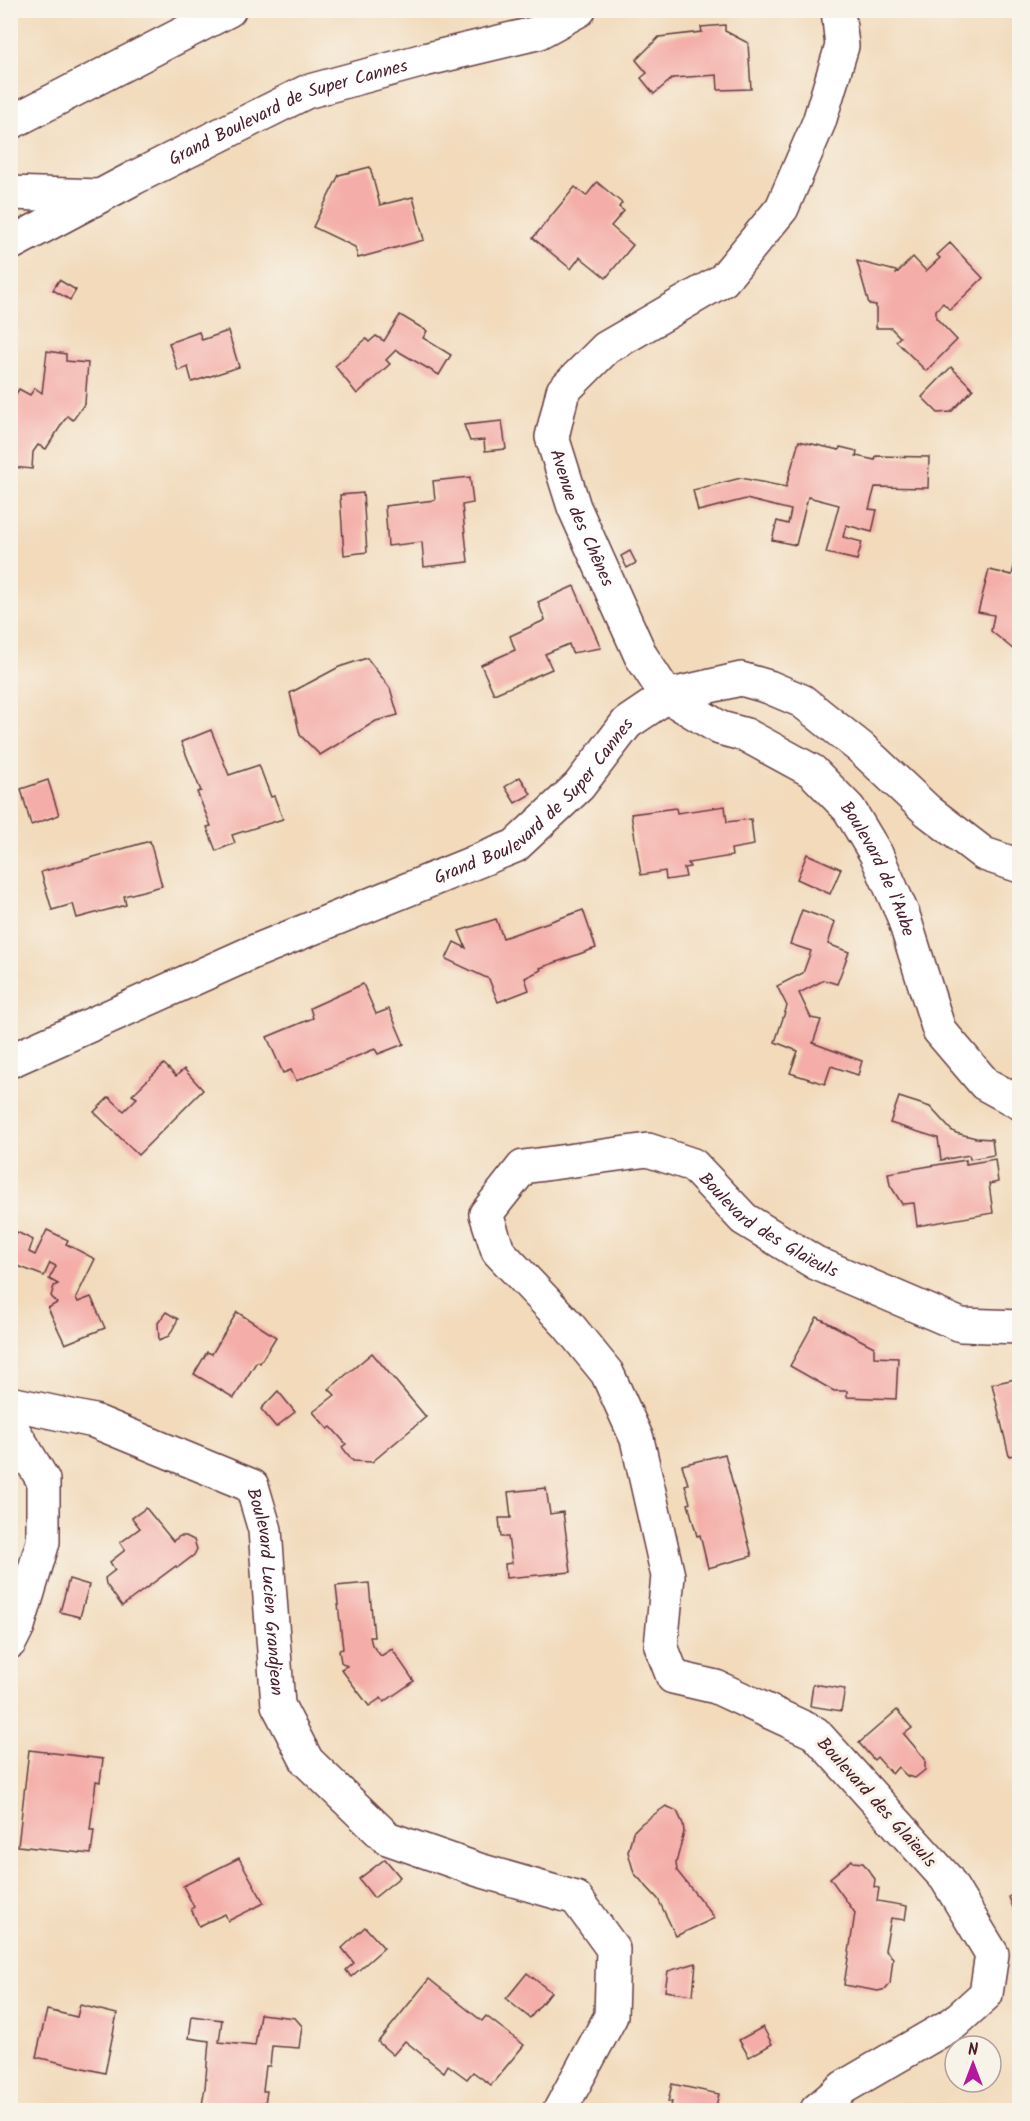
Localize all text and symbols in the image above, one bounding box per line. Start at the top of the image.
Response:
street label: Grand Boulevard de Super Cannes [164,52,412,174]
street label: Avenue des Chênes [541,446,621,592]
street label: Grand Boulevard de Super Cannes [430,712,642,893]
street label: Boulevard de l'Aube [833,795,922,940]
street label: Boulevard des Glaïeuls [691,1166,842,1287]
street label: Boulevard Lucien Grandjean [237,1485,290,1697]
street label: Boulevard des Glaïeuls [809,1731,943,1875]
north arrow [943,2034,1003,2094]
text: N [968,2038,978,2063]

